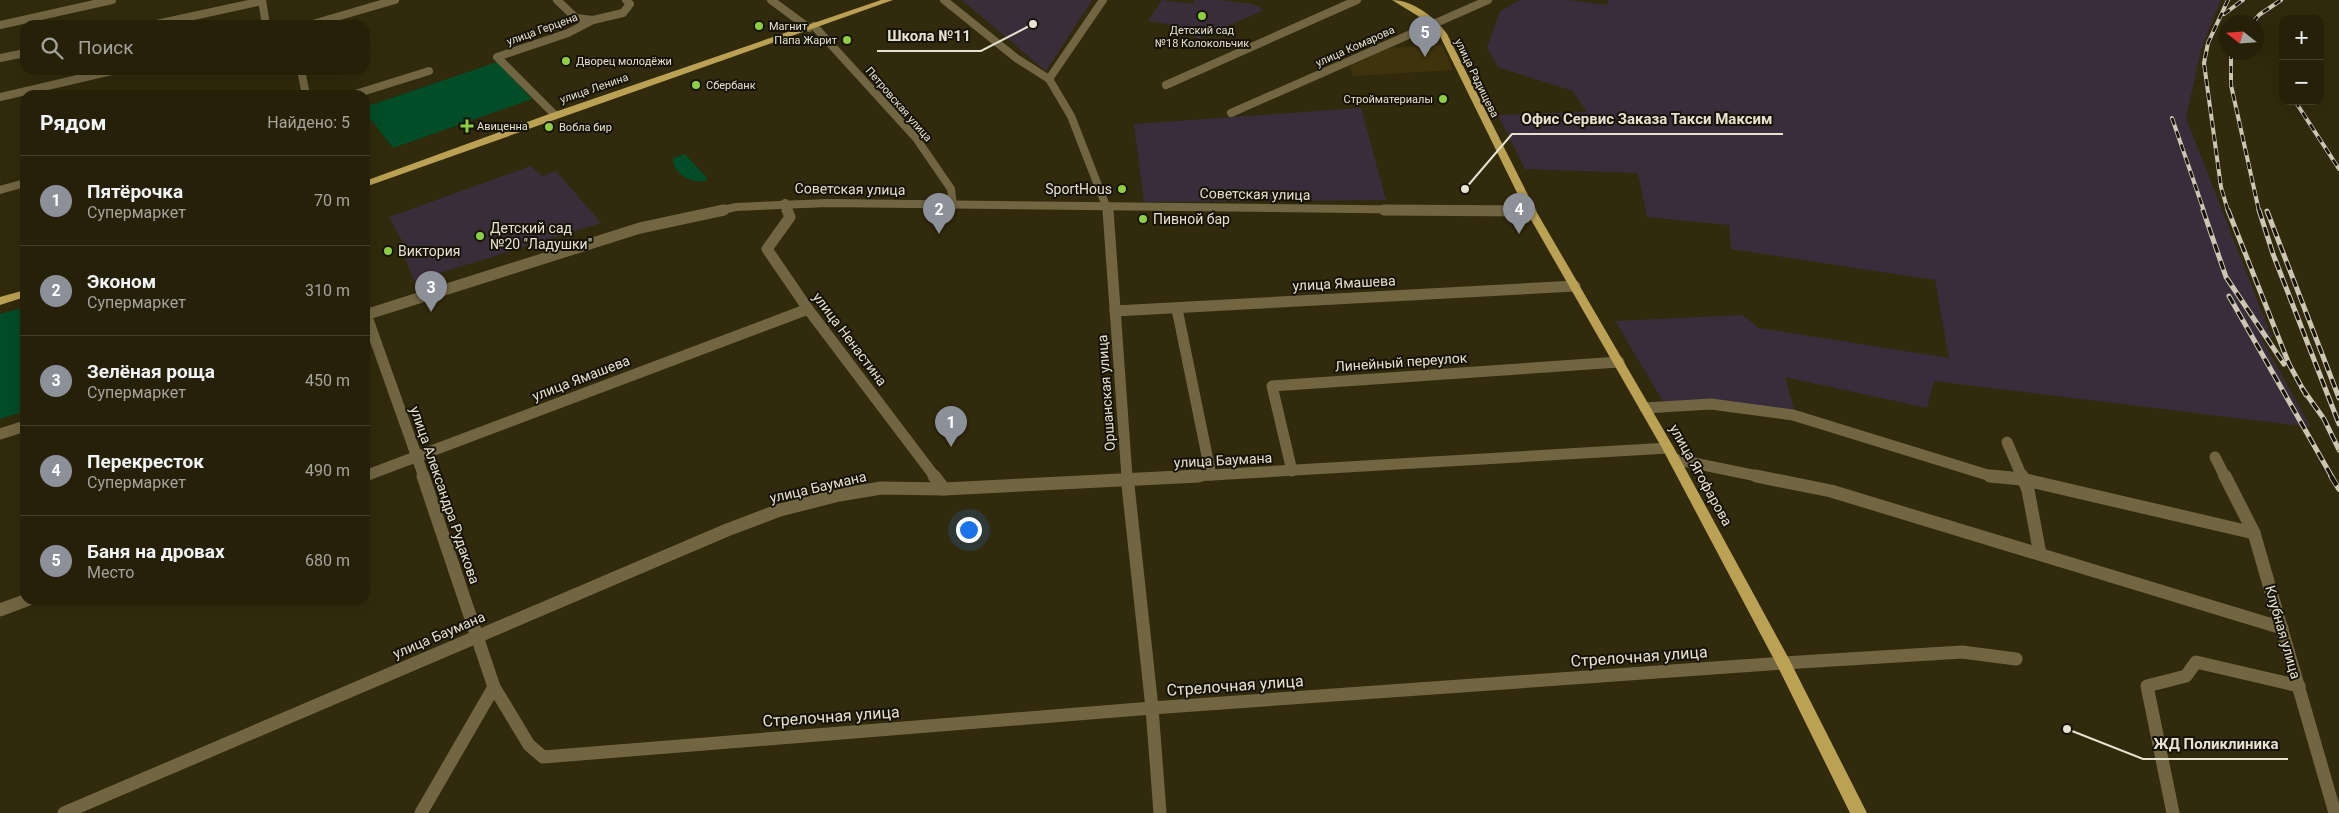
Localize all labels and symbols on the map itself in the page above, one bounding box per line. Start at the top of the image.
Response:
marker: Детский сад №18 Колокольчик [1196,10,1208,22]
street label: улица Герцена [505,11,580,48]
north arrow [2219,15,2264,60]
pin: 5 [1409,16,1441,57]
marker: Магнит [753,20,765,32]
place label: Магнит [769,20,808,33]
callout: Школа №11 [877,21,981,51]
street label: улица Комарова [1314,23,1397,70]
place label: Детский сад №18 Колокольчик [1155,24,1249,50]
text: Школа №11 [887,27,971,45]
place label: Папа Жарит [774,34,838,47]
marker: Папа Жарит [841,34,853,46]
street label: улица Радищева [1452,37,1501,120]
marker: Дворец молодёжи [560,55,572,67]
place label: Дворец молодёжи [576,55,672,68]
street label: Петровская улица [863,64,934,144]
street label: улица Ленина [558,71,630,106]
marker: Сбербанк [690,79,702,91]
place label: Сбербанк [706,79,756,92]
place label: Стройматериалы [1344,93,1433,106]
marker: Стройматериалы [1437,93,1449,105]
callout: Офис Сервис Заказа Такси Максим [1512,104,1783,134]
text: Офис Сервис Заказа Такси Максим [1522,110,1772,128]
marker: Авиценна [461,120,473,132]
place label: Авиценна [477,120,528,133]
marker: Вобла бир [543,121,555,133]
place label: Вобла бир [559,121,612,134]
street label: Советская улица [794,180,906,198]
place label: SportHous [1045,181,1112,197]
marker: SportHous [1116,183,1128,195]
street label: Советская улица [1199,185,1311,203]
pin: 2 [923,193,955,234]
pin: 4 [1503,193,1535,234]
place label: Пивной бар [1153,211,1230,227]
marker: Пивной бар [1137,213,1149,225]
place label: Детский сад №20 "Ладушки" [490,220,592,252]
marker: Детский сад №20 "Ладушки" [474,230,486,242]
place label: Виктория [398,243,460,259]
marker: Виктория [382,245,394,257]
pin: 3 [415,271,447,312]
street label: улица Ямашева [1292,272,1396,294]
street label: улица Ненастина [810,289,890,389]
street label: Оршанская улица [1094,334,1118,452]
street label: Линейный переулок [1334,349,1468,375]
street label: улица Ямашева [530,352,632,404]
street label: улица Александра Рудакова [407,404,483,586]
pin: 1 [935,406,967,447]
street label: улица Ягофарова [1666,421,1736,529]
street label: улица Баумана [1173,449,1273,471]
street label: улица Баумана [768,468,868,506]
your location [956,517,982,543]
street label: Клубная улица [2262,583,2304,681]
street label: улица Баумана [391,608,487,662]
street label: Стрелочная улица [1570,642,1708,671]
street label: Стрелочная улица [1166,671,1304,700]
street label: Стрелочная улица [762,702,900,731]
callout: ЖД Поликлиника [2143,729,2288,759]
text: ЖД Поликлиника [2154,735,2278,753]

